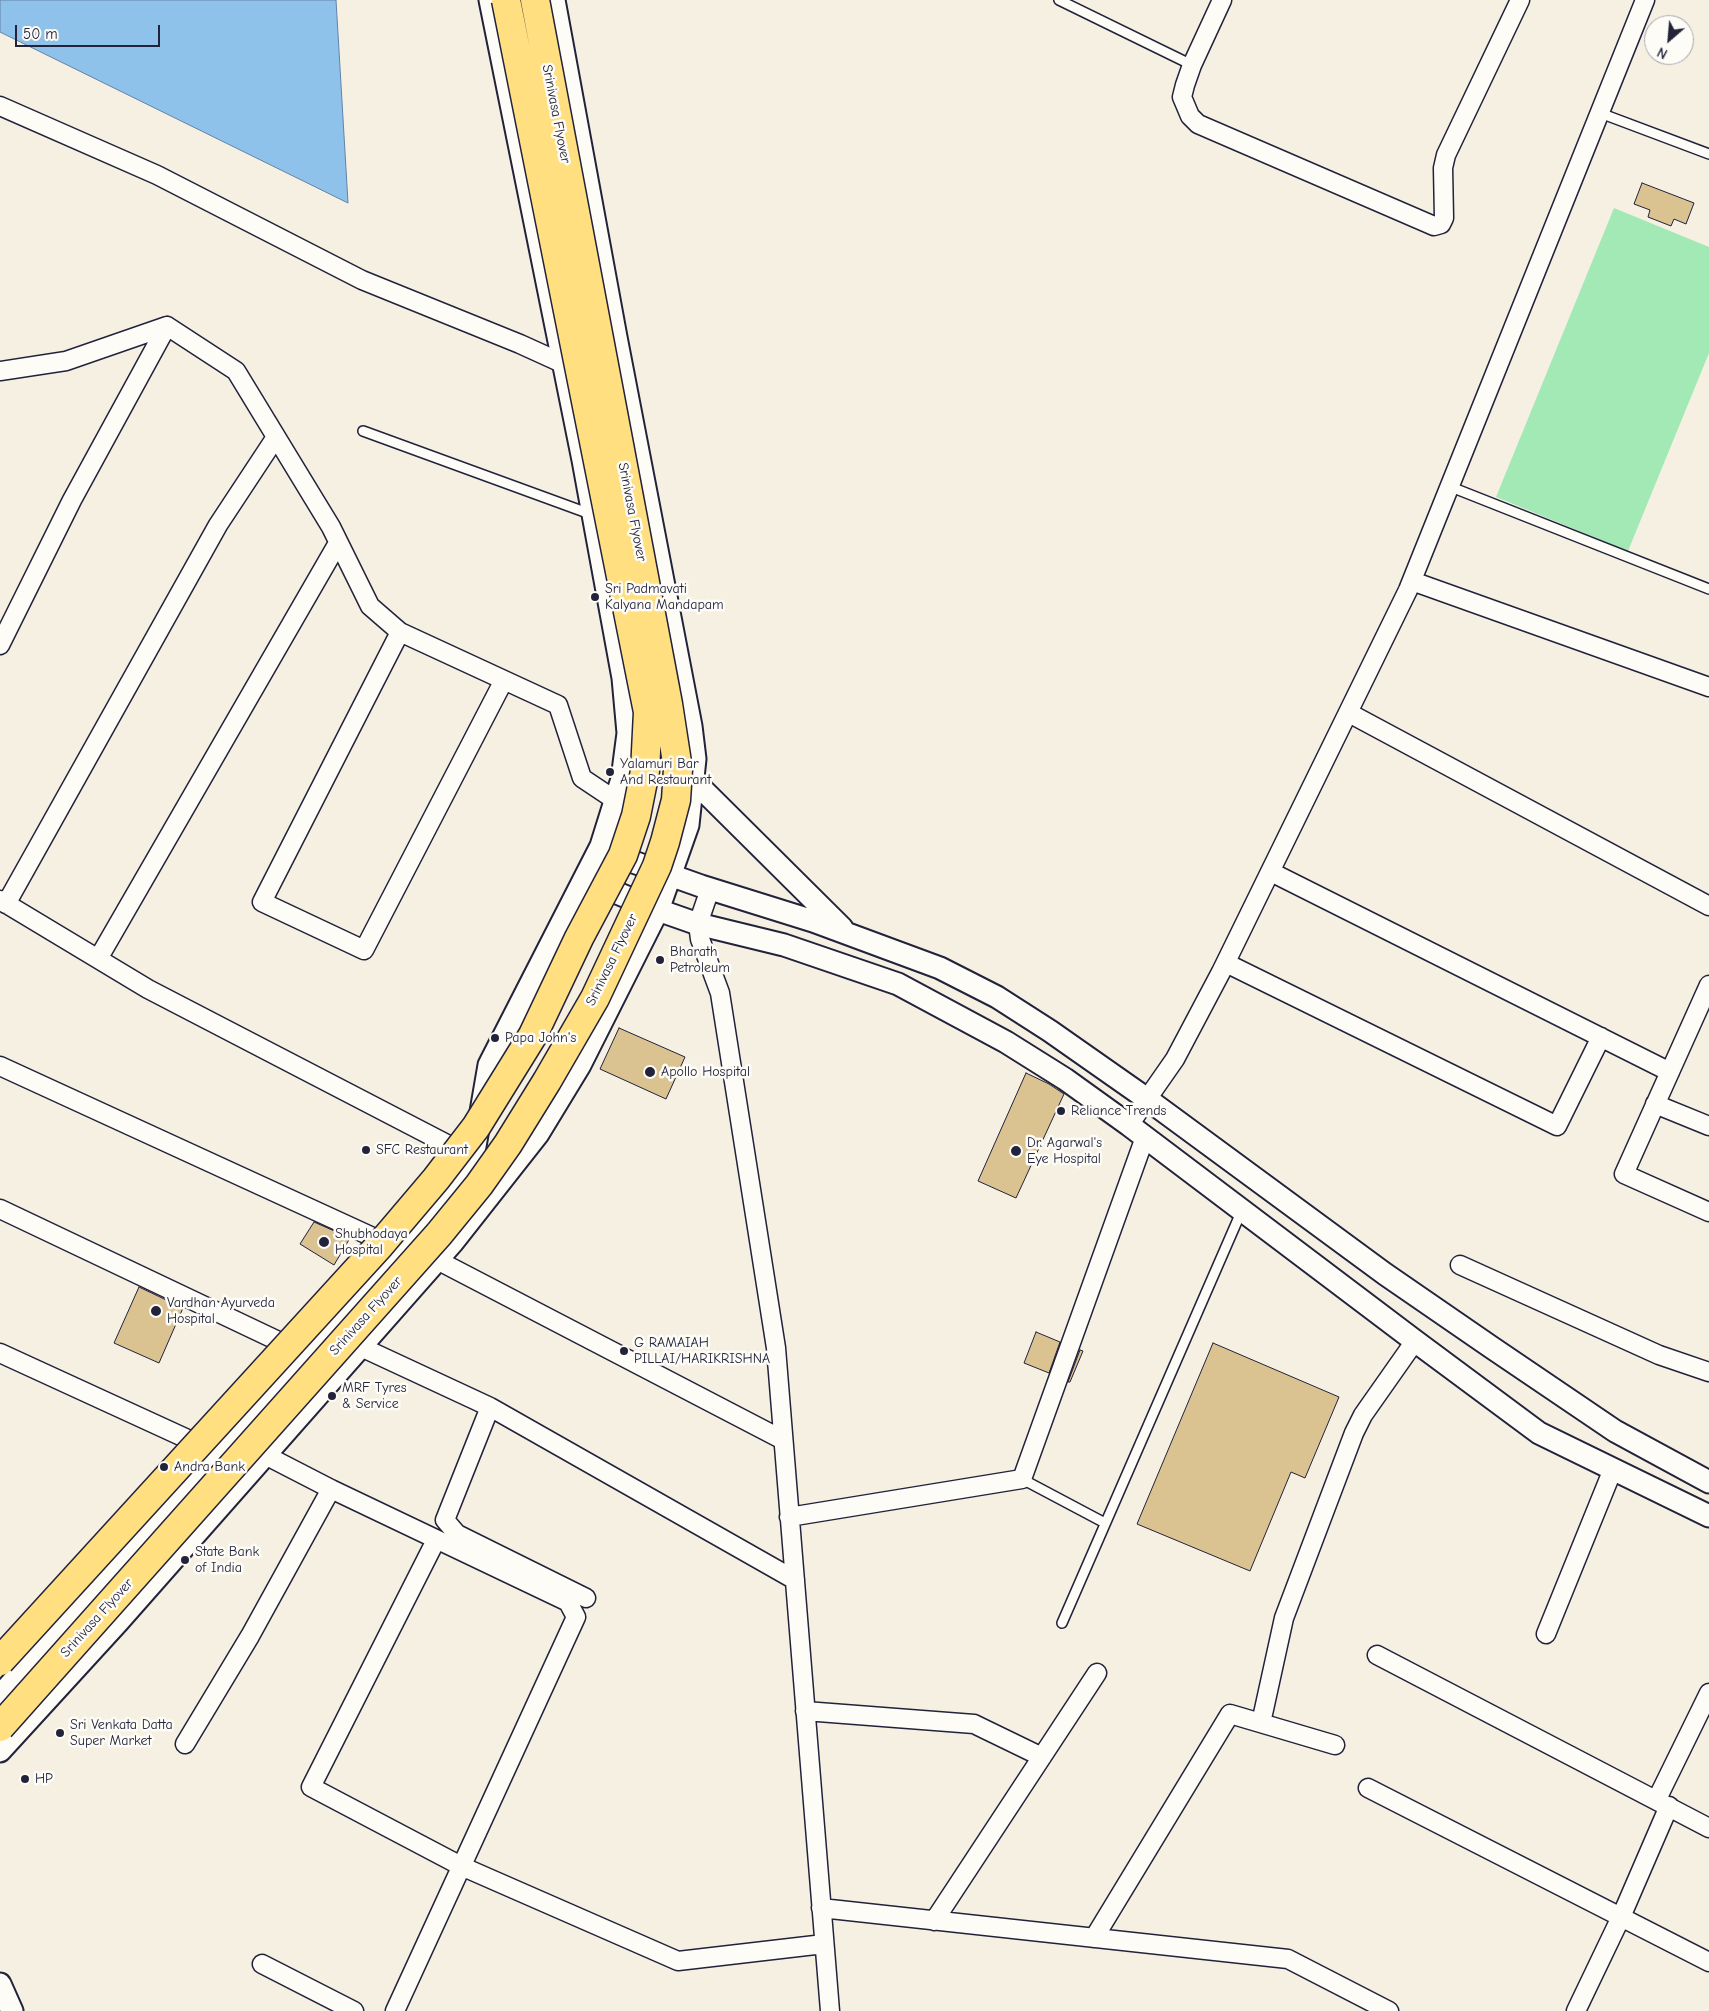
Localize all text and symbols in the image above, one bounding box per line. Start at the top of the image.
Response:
scale bar [18,15,162,47]
north arrow [1644,15,1694,65]
text: 50 m [23,25,58,43]
text: N [1654,43,1670,63]
street label: Srinivasa Flyover [538,63,574,165]
street label: Srinivasa Flyover [614,461,650,563]
place label: Sri Padmavati Kalyana Mandapam [605,581,724,614]
marker: Sri Padmavati Kalyana Mandapam [589,591,601,603]
place label: Yalamuri Bar And Restaurant [620,756,711,789]
marker: Yalamuri Bar And Restaurant [604,766,616,778]
street label: Srinivasa Flyover [582,911,642,1009]
place label: Bharath Petroleum [670,944,730,976]
marker: Bharath Petroleum [654,954,666,966]
place label: Papa John's [505,1030,576,1046]
marker: Papa John's [489,1032,501,1044]
place label: Apollo Hospital [661,1064,750,1080]
marker: Apollo Hospital [643,1065,657,1079]
place label: Reliance Trends [1071,1103,1166,1119]
marker: Reliance Trends [1055,1105,1067,1117]
place label: Dr. Agarwal's Eye Hospital [1027,1135,1102,1168]
place label: SFC Restaurant [376,1142,468,1158]
marker: SFC Restaurant [360,1144,372,1156]
marker: Dr. Agarwal's Eye Hospital [1009,1144,1023,1158]
place label: Shubhodaya Hospital [335,1226,408,1258]
marker: Shubhodaya Hospital [317,1235,331,1249]
street label: Srinivasa Flyover [326,1273,406,1359]
place label: Vardhan Ayurveda Hospital [167,1295,275,1328]
marker: Vardhan Ayurveda Hospital [149,1304,163,1318]
place label: G RAMAIAH PILLAI/HARIKRISHNA [634,1335,770,1368]
marker: G RAMAIAH PILLAI/HARIKRISHNA [618,1345,630,1357]
place label: MRF Tyres & Service [342,1380,407,1412]
marker: MRF Tyres & Service [326,1390,338,1402]
place label: Andra Bank [174,1459,245,1475]
marker: Andra Bank [158,1461,170,1473]
place label: State Bank of India [195,1544,259,1576]
marker: State Bank of India [179,1554,191,1566]
street label: Srinivasa Flyover [57,1575,137,1661]
place label: Sri Venkata Datta Super Market [70,1717,173,1750]
marker: Sri Venkata Datta Super Market [54,1727,66,1739]
place label: HP [35,1771,53,1787]
marker: HP [19,1773,31,1785]

